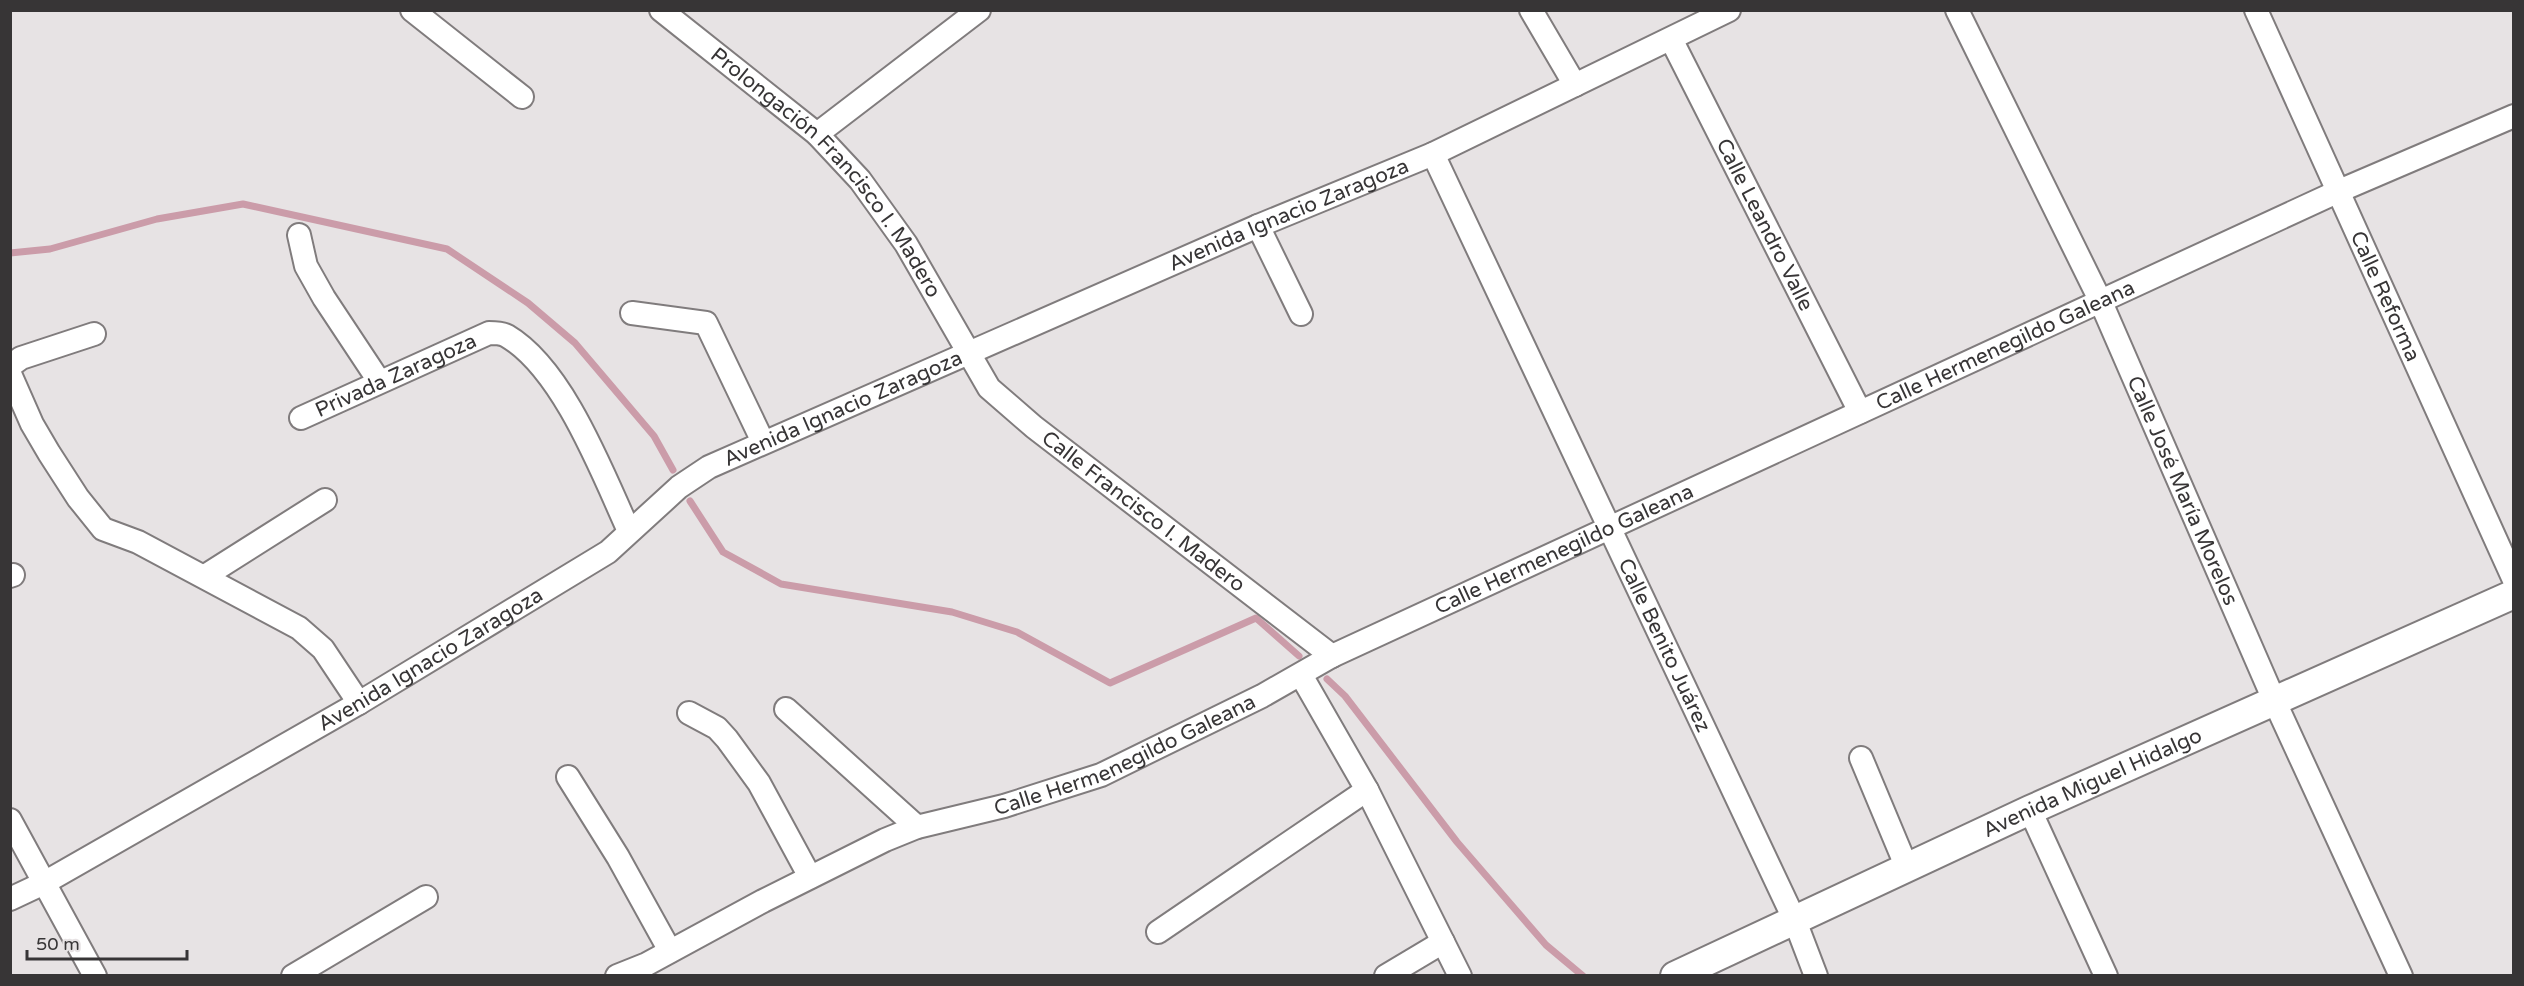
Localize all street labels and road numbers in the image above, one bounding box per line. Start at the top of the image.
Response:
street label: Prolongación Francisco I. Madero [706,42,947,302]
street label: Calle Leandro Valle [1711,134,1819,315]
street label: Avenida Ignacio Zaragoza [1165,153,1412,276]
street label: Calle Reforma [2345,227,2426,365]
street label: Calle Hermenegildo Galeana [1872,275,2138,416]
street label: Privada Zaragoza [311,328,480,422]
street label: Avenida Ignacio Zaragoza [720,345,966,472]
street label: Calle José María Morelos [2122,372,2244,609]
street label: Calle Francisco I. Madero [1037,425,1250,597]
street label: Calle Hermenegildo Galeana [1431,478,1697,619]
street label: Calle Benito Juárez [1613,554,1716,736]
street label: Avenida Ignacio Zaragoza [313,582,547,736]
street label: Calle Hermenegildo Galeana [992,689,1260,820]
street label: Avenida Miguel Hidalgo [1979,722,2206,843]

